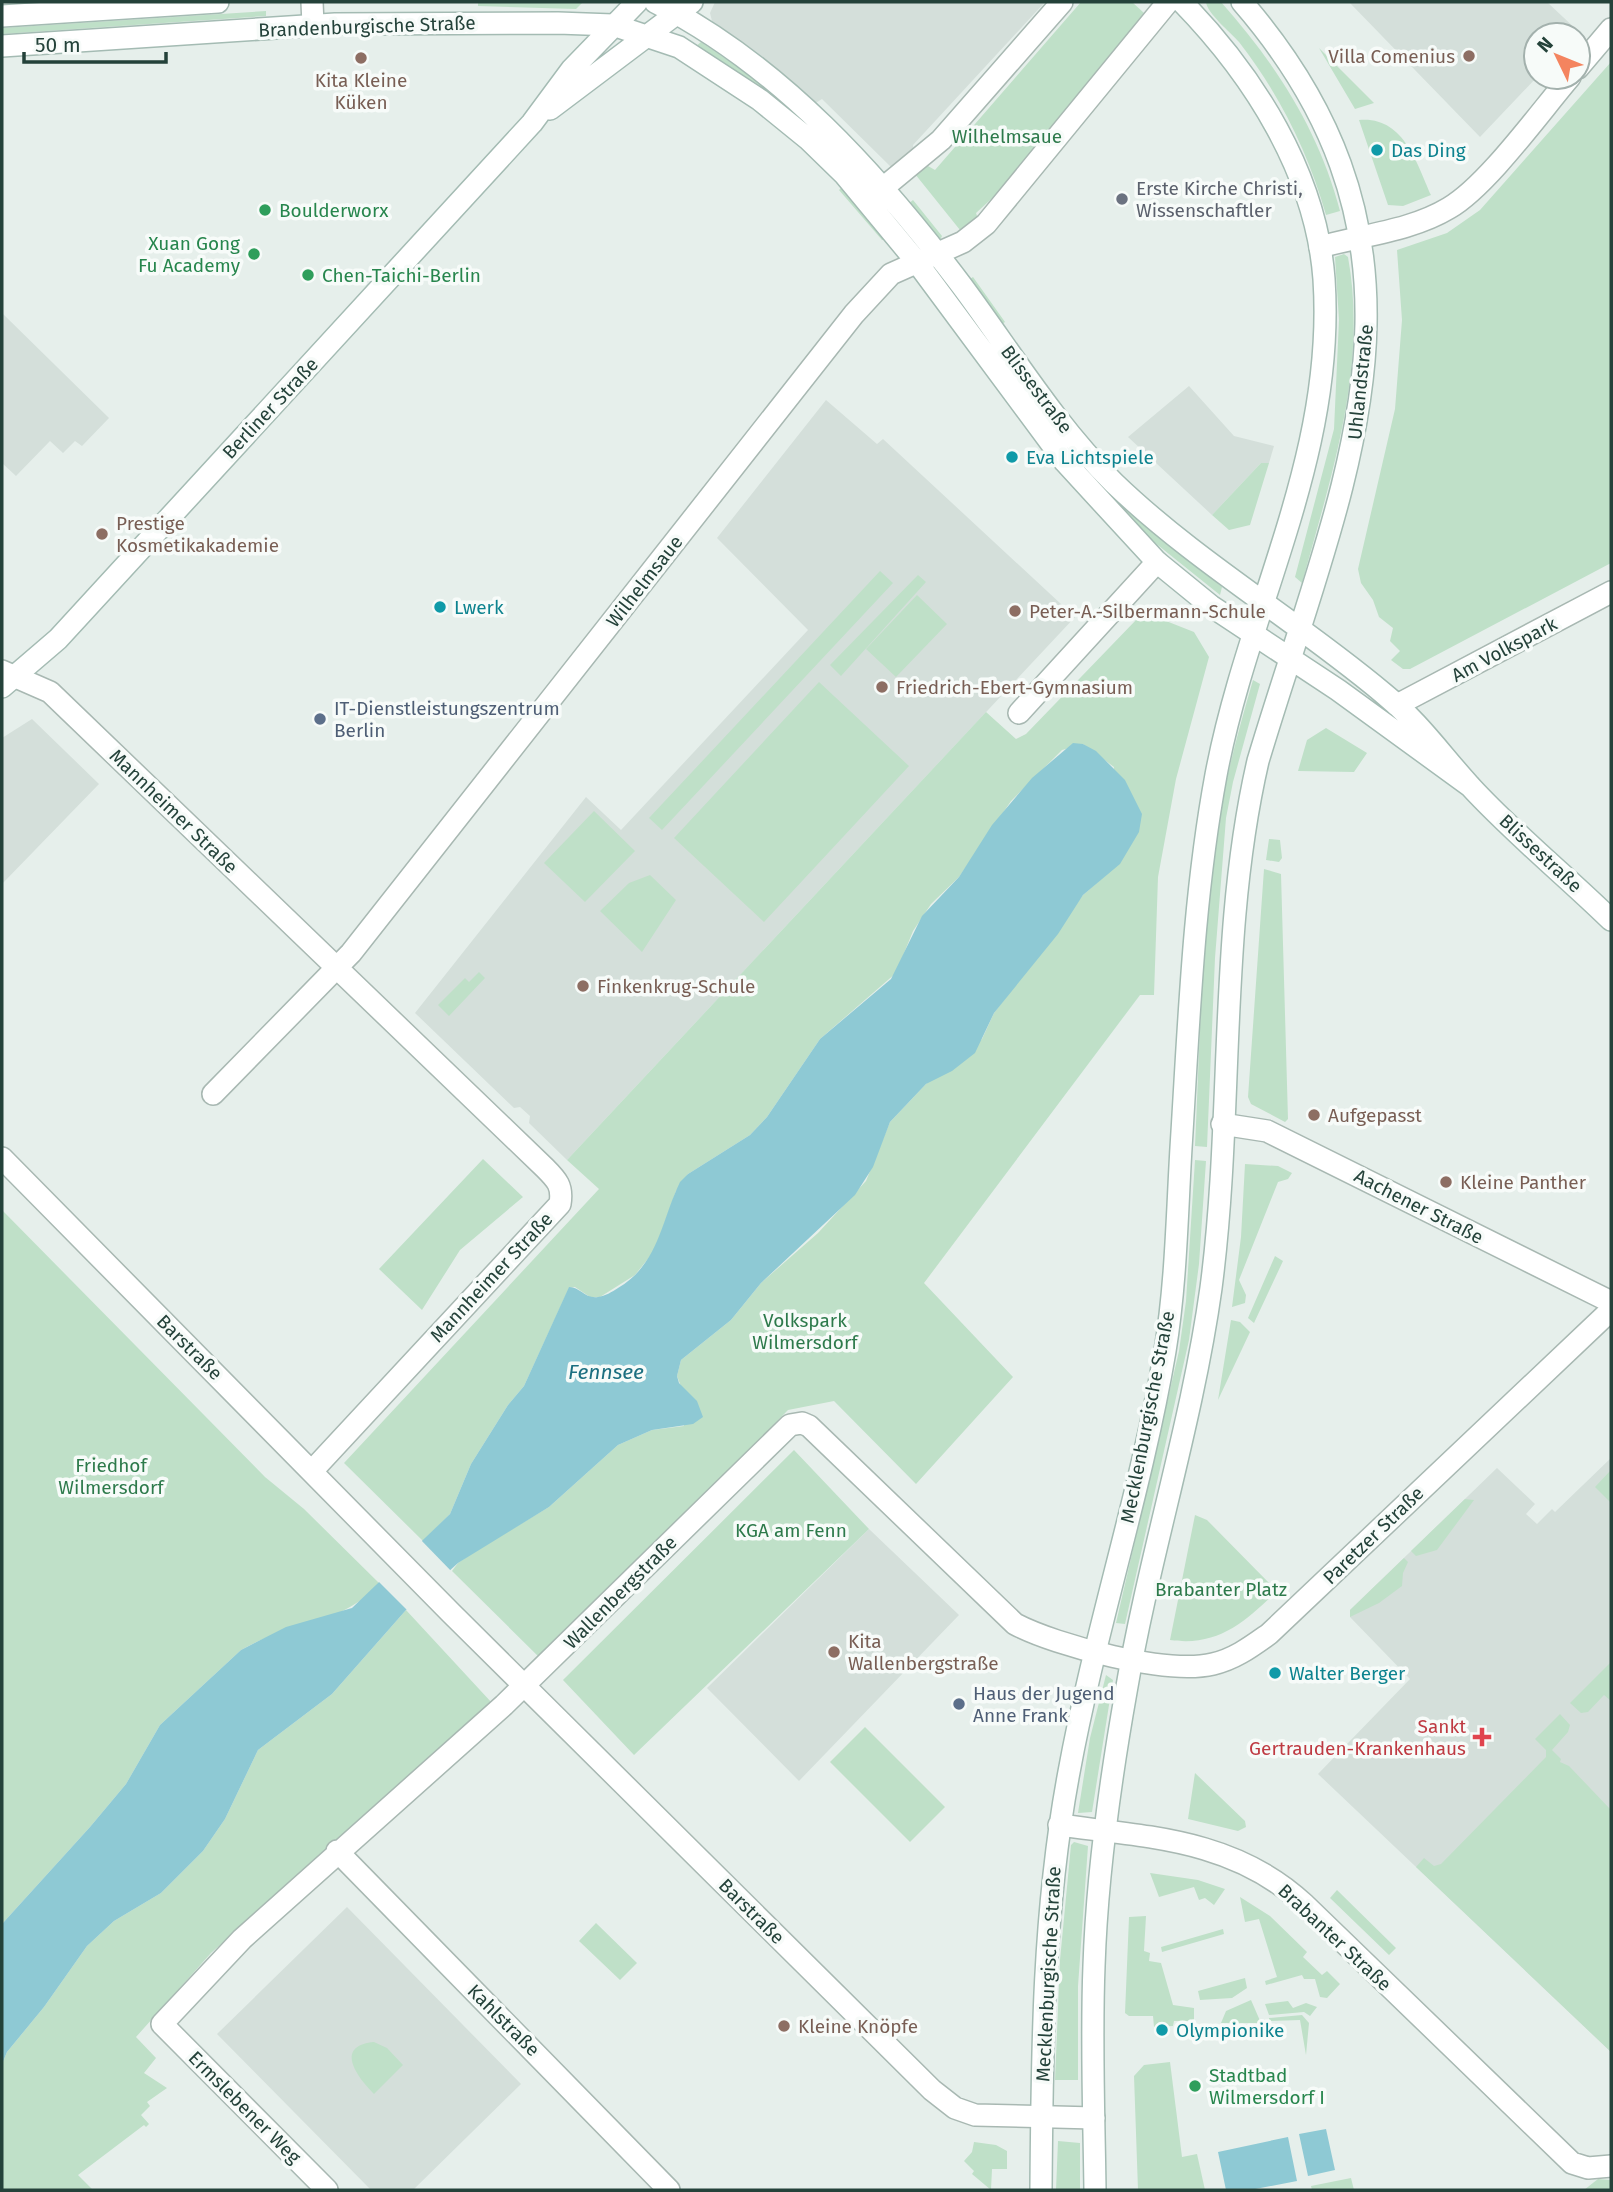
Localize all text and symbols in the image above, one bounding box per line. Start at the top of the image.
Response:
street label: Brandenburgische Straße [258,11,476,42]
scale bar [24,21,166,65]
north arrow [1522,21,1592,91]
text: 50 m [35,32,81,58]
text: N [1532,32,1558,57]
place label: Villa Comenius [1328,45,1455,68]
marker: Villa Comenius [1461,48,1477,64]
marker: Kita Kleine Küken [353,50,369,66]
place label: Kita Kleine Küken [315,69,407,114]
park label: Wilhelmsaue [952,125,1062,148]
place label: Das Ding [1391,139,1466,162]
marker: Das Ding [1369,142,1385,158]
place label: Erste Kirche Christi, Wissenschaftler [1136,177,1303,222]
marker: Erste Kirche Christi, Wissenschaftler [1114,191,1130,207]
place label: Boulderworx [279,199,389,222]
marker: Boulderworx [257,202,273,218]
place label: Xuan Gong Fu Academy [138,232,241,277]
marker: Xuan Gong Fu Academy [246,246,262,262]
place label: Chen-Taichi-Berlin [322,264,481,287]
marker: Chen-Taichi-Berlin [300,267,316,283]
street label: Uhlandstraße [1343,323,1378,441]
street label: Blissestraße [996,341,1077,438]
street label: Berliner Straße [218,353,323,464]
place label: Eva Lichtspiele [1026,446,1154,469]
marker: Eva Lichtspiele [1004,449,1020,465]
place label: Prestige Kosmetikakademie [116,512,279,557]
marker: Prestige Kosmetikakademie [94,526,110,542]
street label: Wilhelmsaue [601,531,687,632]
place label: Lwerk [454,596,504,619]
marker: Lwerk [432,599,448,615]
place label: Peter-A.-Silbermann-Schule [1029,600,1266,623]
marker: Peter-A.-Silbermann-Schule [1007,603,1023,619]
street label: Am Volkspark [1448,612,1561,687]
place label: Friedrich-Ebert-Gymnasium [896,676,1133,699]
marker: Friedrich-Ebert-Gymnasium [874,679,890,695]
place label: IT-Dienstleistungszentrum Berlin [334,697,560,742]
marker: IT-Dienstleistungszentrum Berlin [312,711,328,727]
street label: Mannheimer Straße [105,744,242,878]
street label: Blissestraße [1495,809,1587,897]
place label: Finkenkrug-Schule [597,975,755,998]
marker: Finkenkrug-Schule [575,978,591,994]
place label: Aufgepasst [1328,1104,1422,1127]
marker: Aufgepasst [1306,1107,1322,1123]
street label: Aachener Straße [1351,1164,1487,1249]
place label: Kleine Panther [1460,1171,1587,1194]
marker: Kleine Panther [1438,1174,1454,1190]
street label: Mannheimer Straße [425,1208,557,1347]
park label: Volkspark Wilmersdorf [752,1309,859,1354]
street label: Mecklenburgische Straße [1116,1309,1179,1525]
street label: Barstraße [152,1310,227,1385]
water label: Fennsee [568,1359,644,1385]
park label: Friedhof Wilmersdorf [58,1454,165,1499]
street label: Paretzer Straße [1318,1482,1428,1589]
park label: KGA am Fenn [735,1519,847,1542]
street label: Wallenbergstraße [559,1531,682,1654]
park label: Brabanter Platz [1155,1578,1287,1601]
place label: Kita Wallenbergstraße [848,1630,999,1675]
marker: Kita Wallenbergstraße [826,1644,842,1660]
place label: Walter Berger [1289,1662,1406,1685]
marker: Walter Berger [1267,1665,1283,1681]
place label: Haus der Jugend Anne Frank [973,1682,1115,1727]
marker: Haus der Jugend Anne Frank [951,1696,967,1712]
place label: Sankt Gertrauden-Krankenhaus [1249,1715,1466,1760]
marker: Sankt Gertrauden-Krankenhaus [1472,1727,1492,1747]
street label: Mecklenburgische Straße [1031,1866,1066,2082]
street label: Barstraße [714,1874,789,1949]
street label: Brabanter Straße [1273,1879,1396,1996]
street label: Kahlstraße [463,1980,544,2061]
place label: Kleine Knöpfe [798,2015,918,2038]
marker: Kleine Knöpfe [776,2018,792,2034]
place label: Olympionike [1176,2019,1284,2042]
marker: Olympionike [1154,2022,1170,2038]
street label: Ermslebener Weg [184,2046,306,2168]
place label: Stadtbad Wilmersdorf I [1209,2064,1325,2109]
marker: Stadtbad Wilmersdorf I [1187,2078,1203,2094]

